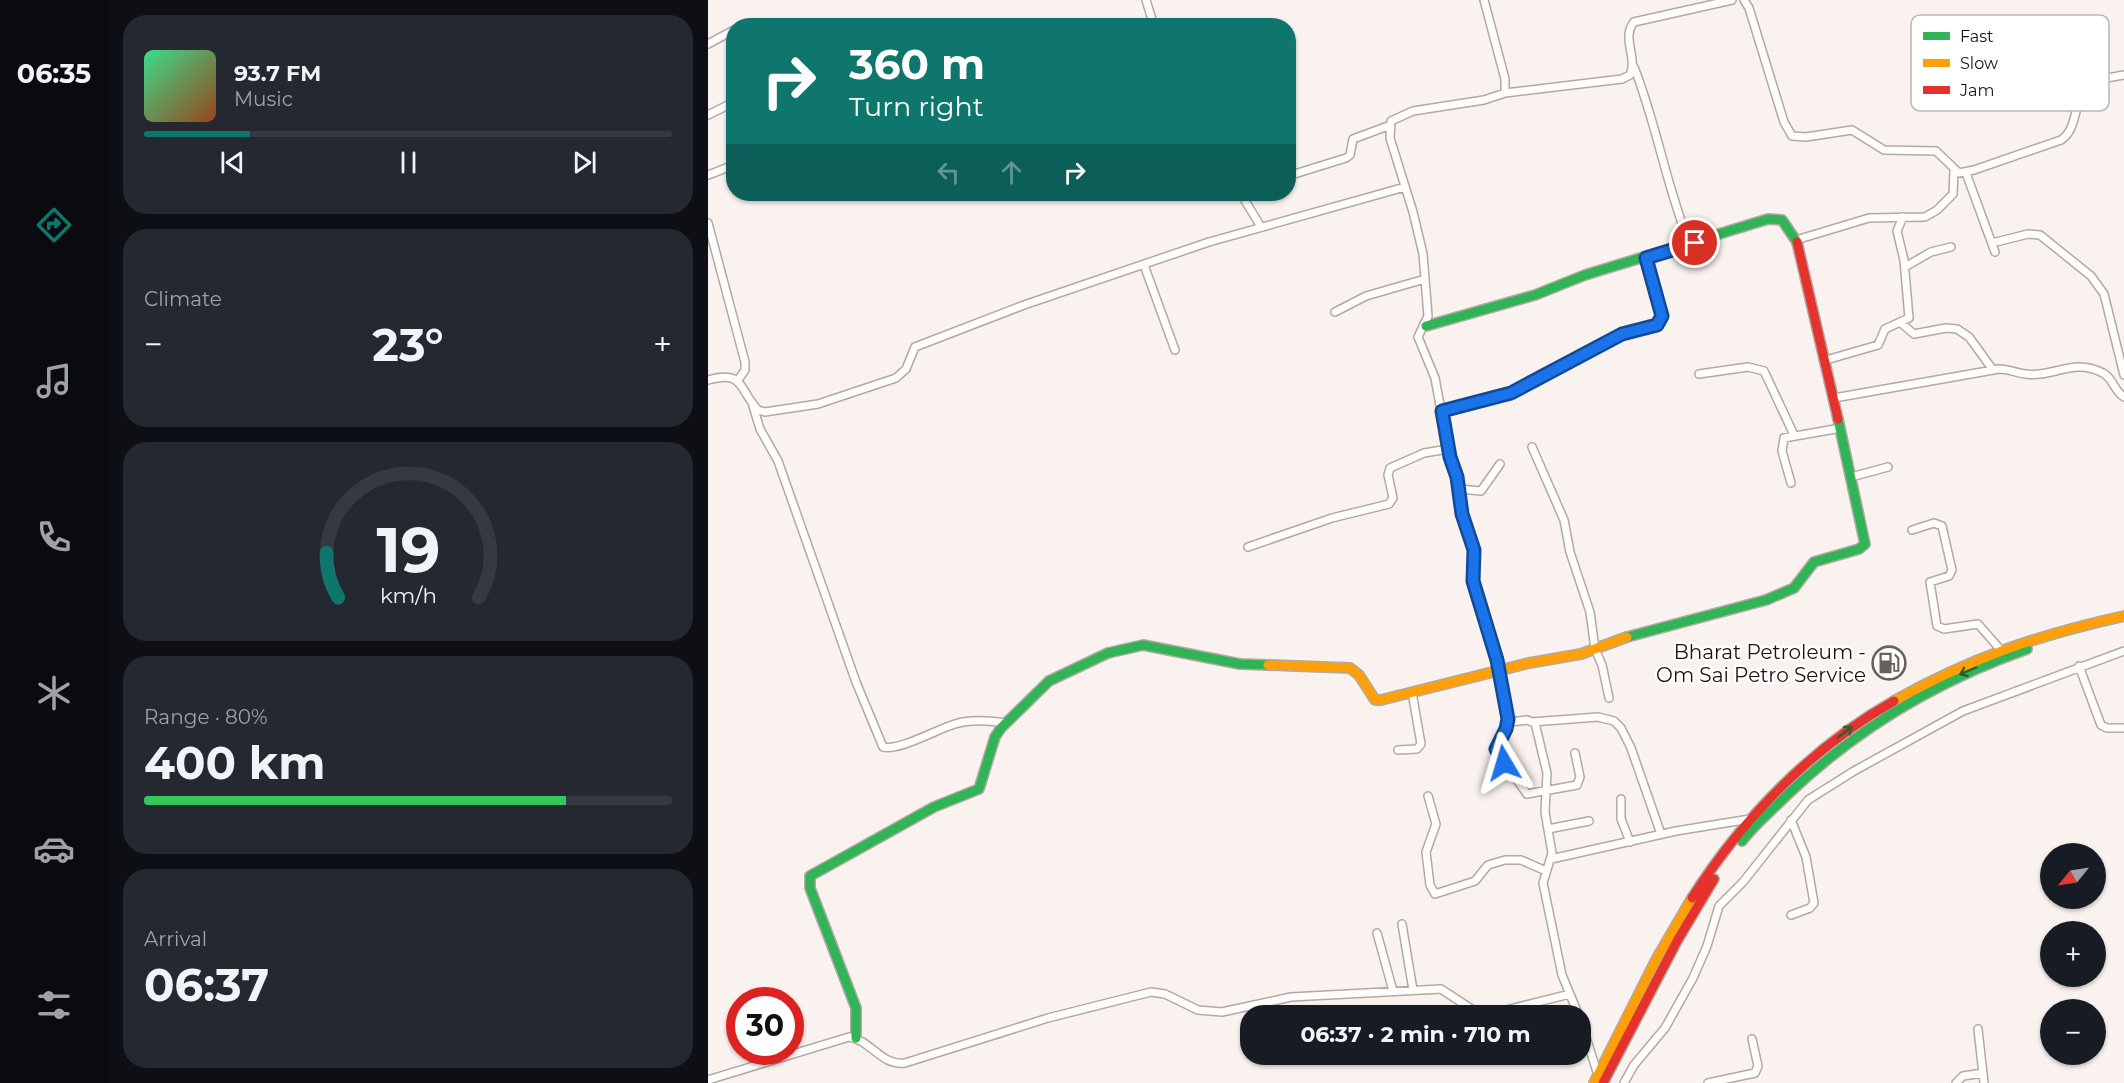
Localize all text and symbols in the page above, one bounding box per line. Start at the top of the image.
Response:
legend [1911,15,2109,111]
text: Fast [1960,27,1994,46]
text: 360 m [849,38,985,90]
icon: right [750,42,828,120]
text: Slow [1960,54,1998,73]
text: 06:35 [17,57,91,90]
text: 93.7 FM [234,60,321,87]
text: Jam [1959,81,1994,100]
text: Music [234,87,293,111]
text: Turn right [849,90,984,123]
icon: previous [216,146,249,179]
icon: pause [392,146,425,179]
icon: next [568,146,601,179]
icon: left [932,156,965,189]
icon: ahead [995,156,1028,189]
icon: right [1058,156,1091,189]
icon: directions [33,204,75,246]
pin [1669,217,1720,268]
icon: arrive [1678,226,1711,259]
text: Climate [144,287,222,311]
text: 23° [372,317,444,372]
text: − [144,324,163,364]
text: + [653,324,672,364]
icon: music [33,360,75,402]
text: 19 [376,513,440,589]
icon: phone [33,516,75,558]
text: km/h [379,583,437,609]
place label: Bharat Petroleum - Om Sai Petro Service [1656,640,1866,687]
fuel station icon: Bharat Petroleum - Om Sai Petro Service [1871,645,1907,681]
one-way arrow [1959,666,1978,677]
icon: climate [33,672,75,714]
text: Range · 80% [144,705,268,729]
one-way arrow [1837,726,1853,739]
position arrow [1472,731,1536,795]
text: 400 km [144,735,325,790]
icon: car [33,828,75,870]
north arrow [2040,843,2106,909]
map controls [2040,843,2106,1065]
button: + [2040,921,2106,987]
text: Arrival [144,927,207,951]
text: 06:37 [144,957,269,1012]
icon: filters [33,984,75,1026]
speed limit sign: 30 [726,987,804,1065]
button: − [2040,999,2106,1065]
text: 06:37 · 2 min · 710 m [1300,1021,1531,1048]

